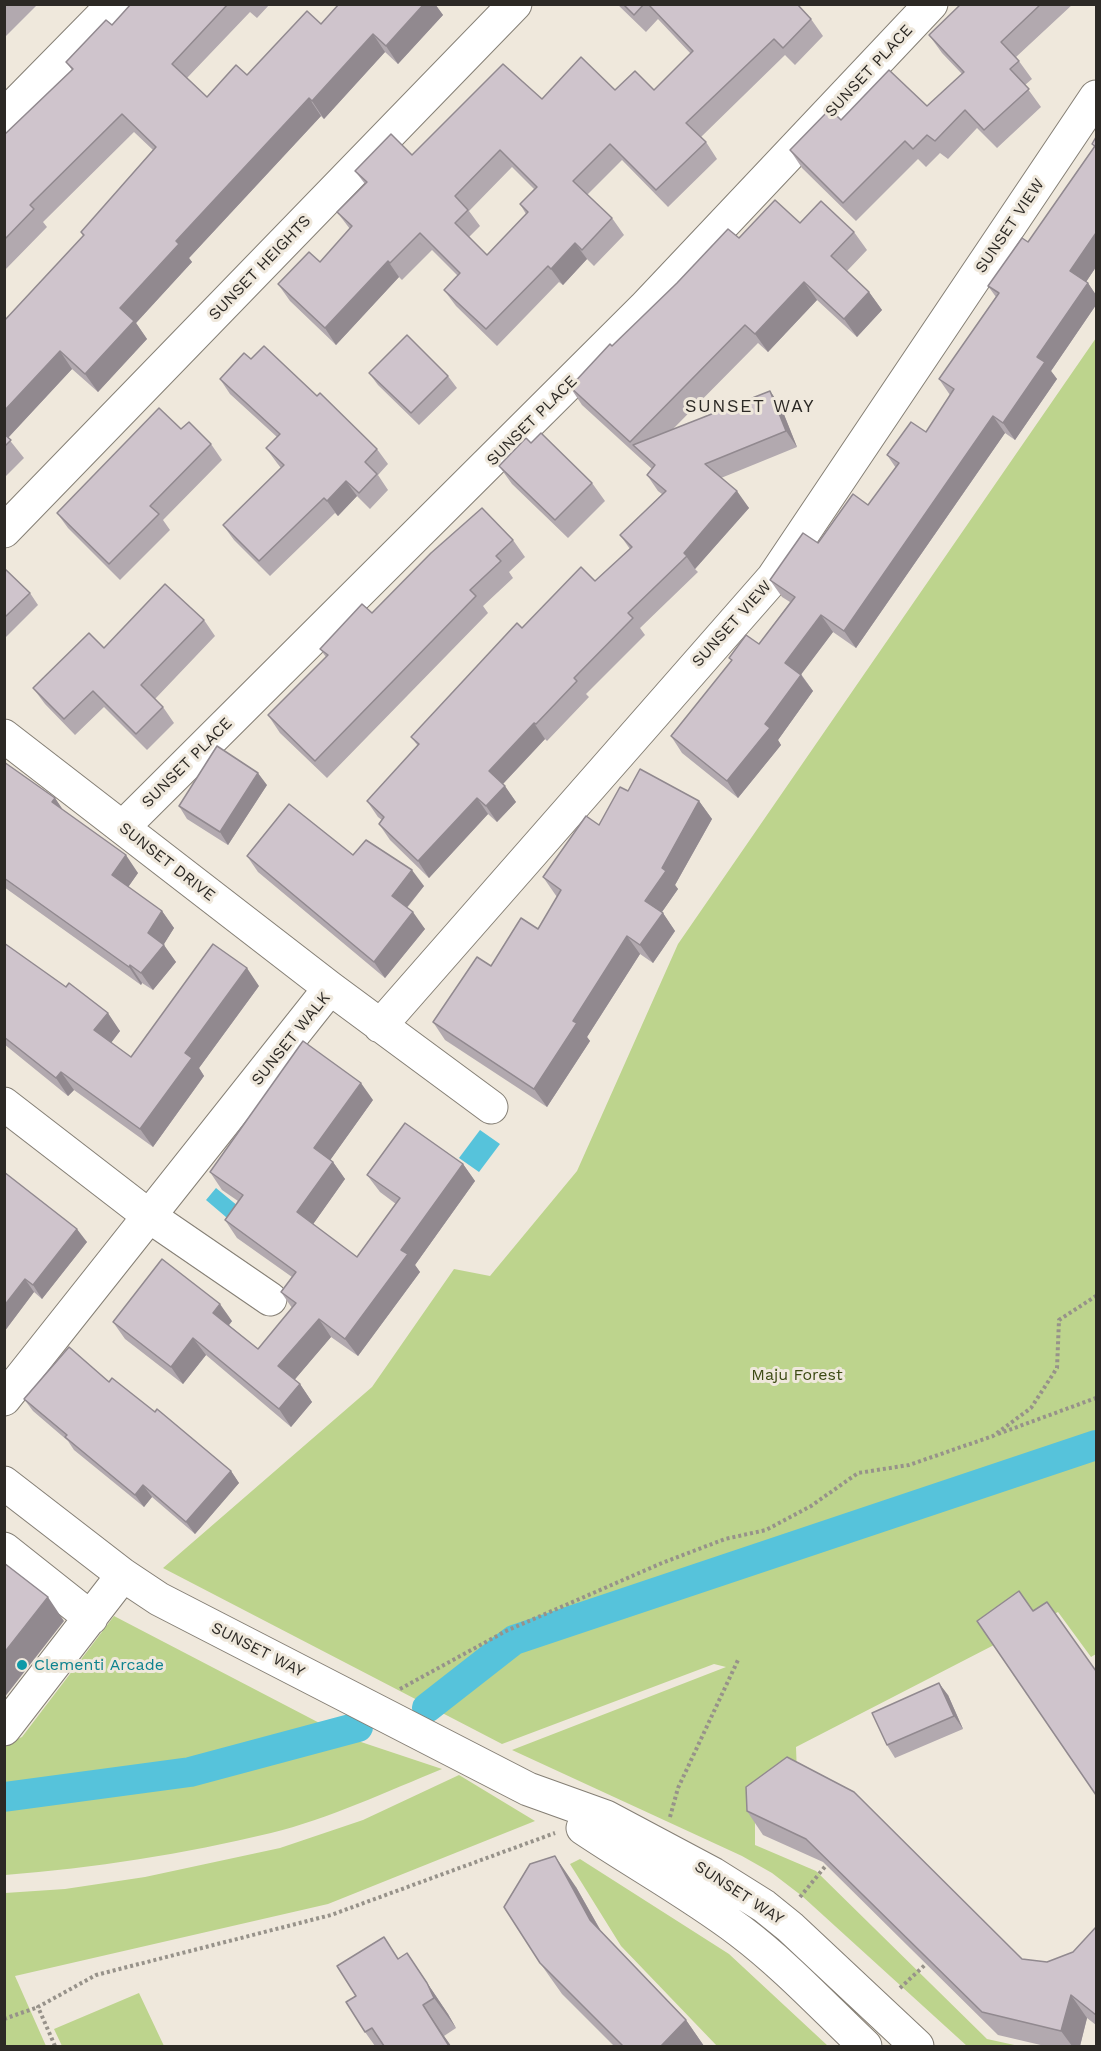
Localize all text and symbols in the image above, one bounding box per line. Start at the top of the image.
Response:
street label: SUNSET PLACE [821,21,917,121]
street label: SUNSET VIEW [971,175,1049,277]
street label: SUNSET HEIGHTS [205,212,315,324]
street label: SUNSET PLACE [483,372,581,470]
district label: SUNSET WAY [685,396,815,418]
street label: SUNSET VIEW [688,577,776,671]
street label: SUNSET PLACE [138,714,236,812]
street label: SUNSET DRIVE [115,819,219,905]
street label: SUNSET WALK [248,989,334,1089]
park label: Maju Forest [751,1365,843,1385]
street label: SUNSET WAY [208,1618,308,1682]
place label: Clementi Arcade [34,1655,164,1675]
marker: Clementi Arcade [15,1658,29,1672]
street label: SUNSET WAY [691,1857,787,1929]

